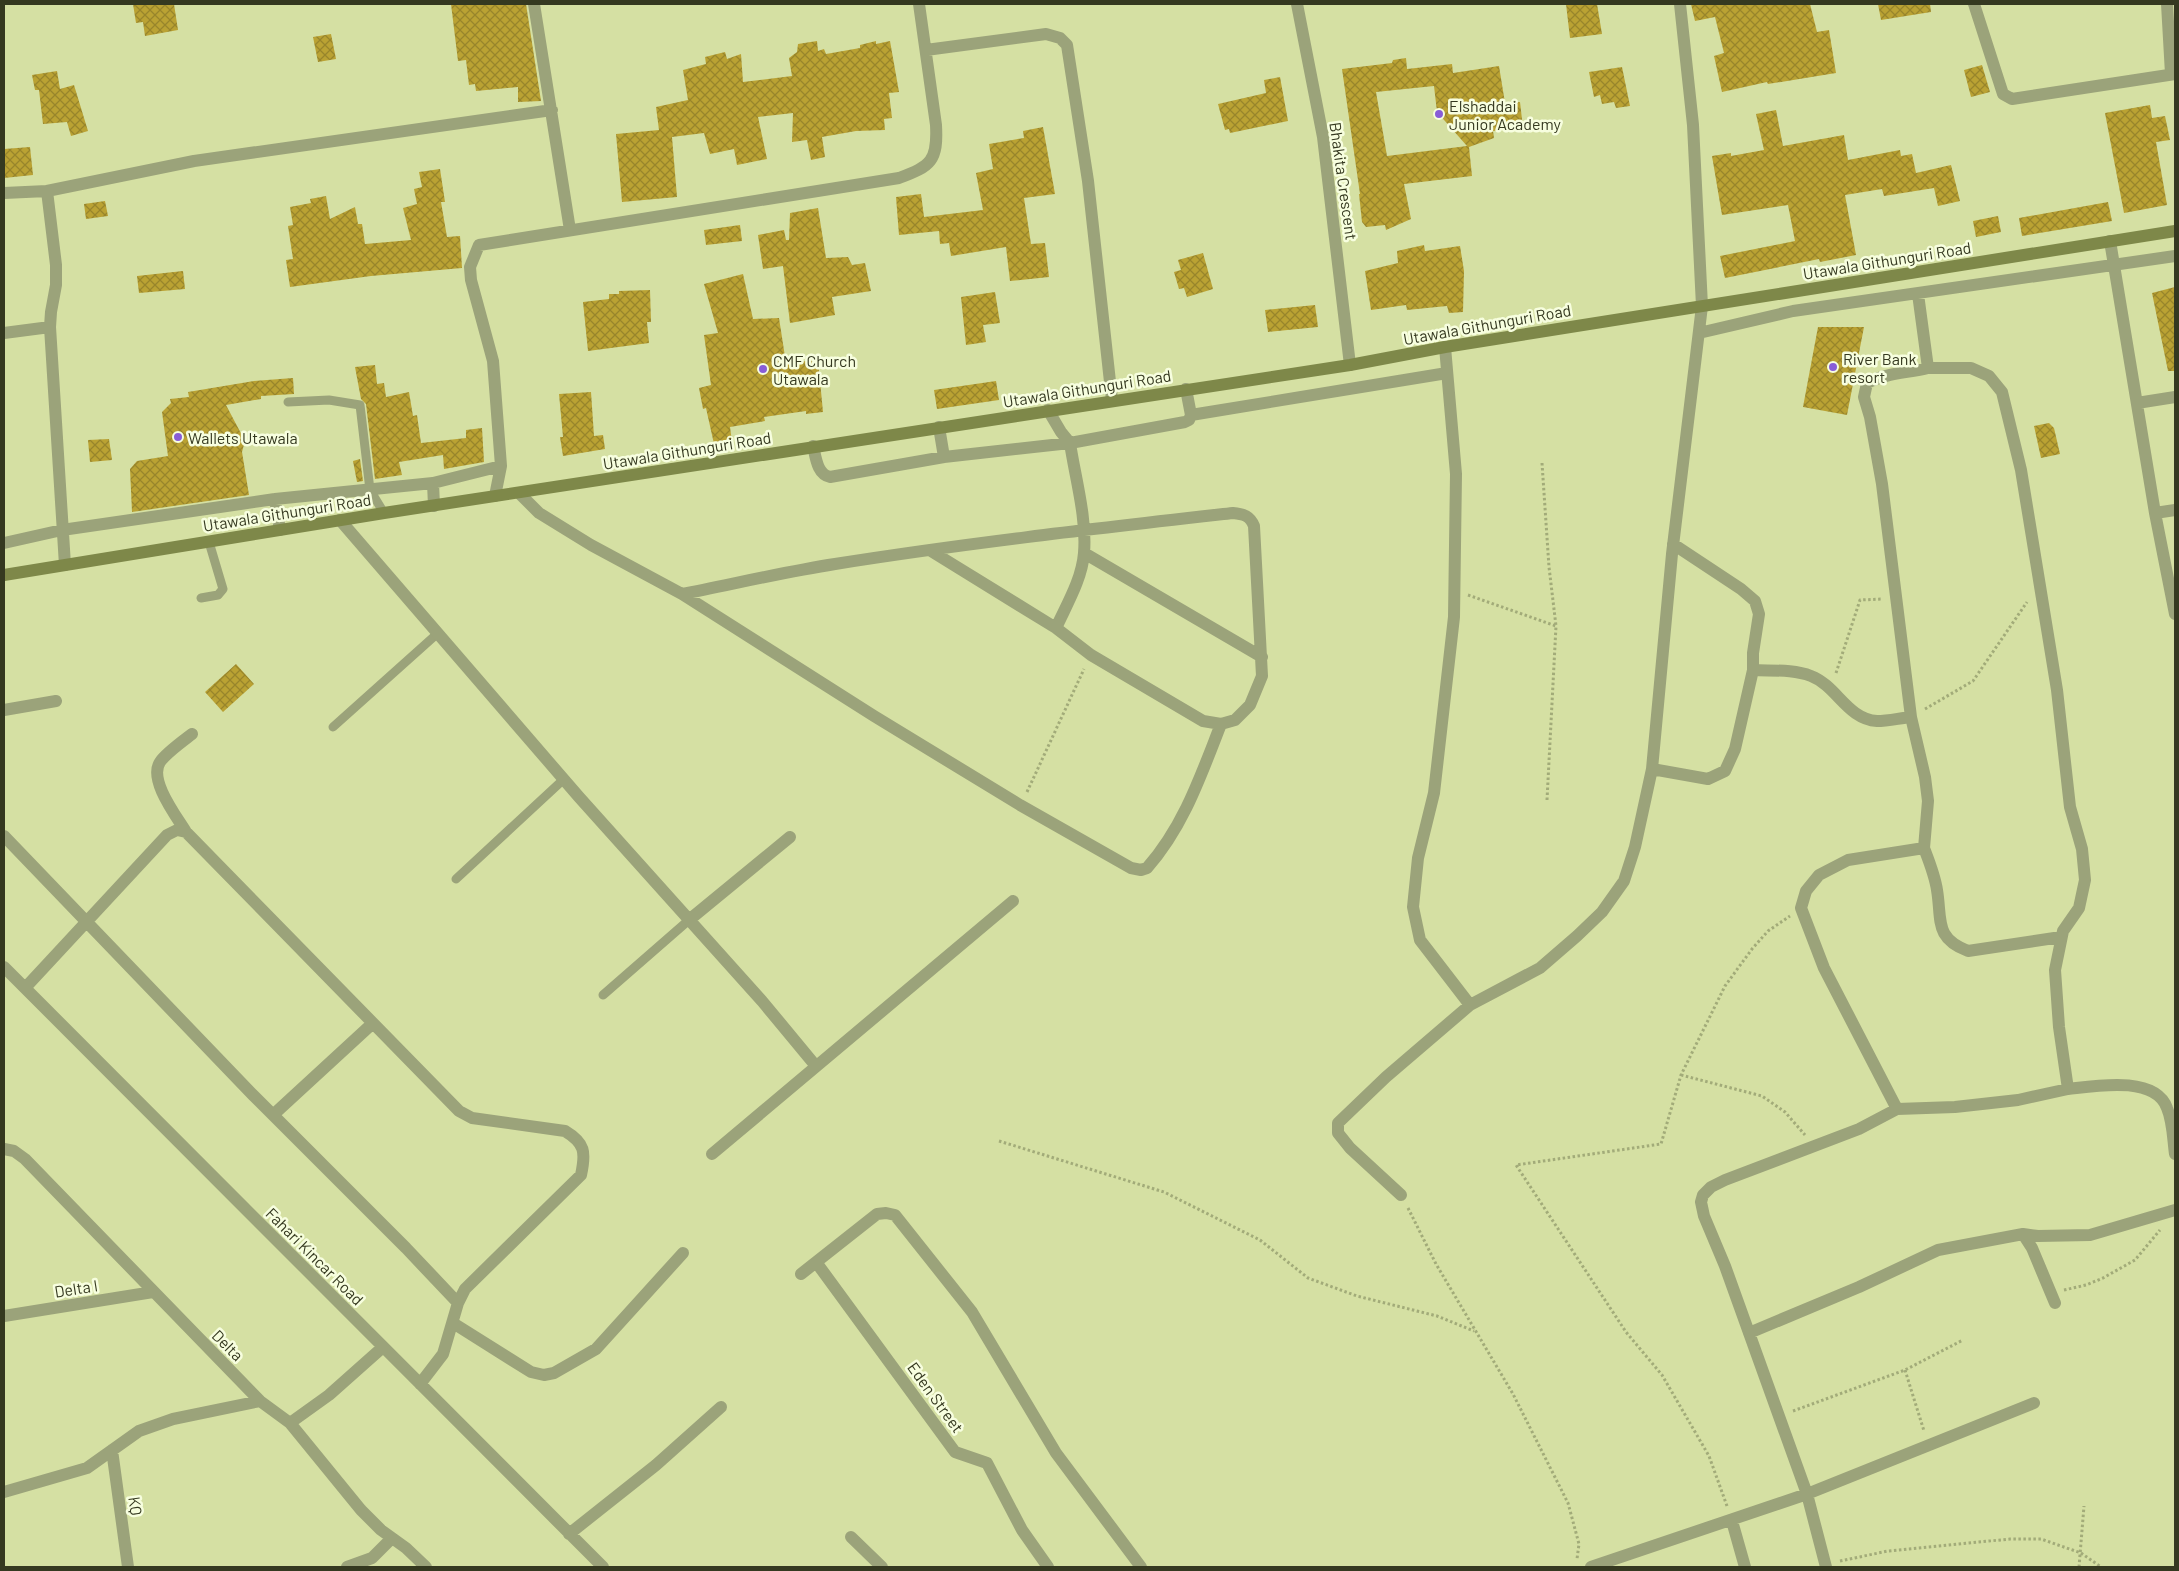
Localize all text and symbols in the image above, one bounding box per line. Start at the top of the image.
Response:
place label: Elshaddai Junior Academy [1449,96,1562,133]
marker: Elshaddai Junior Academy [1433,108,1445,120]
street label: Bhakita Crescent [1326,121,1362,241]
street label: Utawala Githunguri Road [1802,237,1972,283]
street label: Utawala Githunguri Road [1402,300,1572,348]
place label: River Bank resort [1843,349,1917,386]
place label: CMF Church Utawala [773,351,856,388]
marker: River Bank resort [1827,361,1839,373]
marker: CMF Church Utawala [757,363,769,375]
street label: Utawala Githunguri Road [1002,365,1172,411]
street label: Utawala Githunguri Road [602,427,772,473]
place label: Wallets Utawala [188,428,298,447]
marker: Wallets Utawala [172,431,184,443]
street label: Utawala Githunguri Road [202,489,372,535]
street label: Fahari Kincar Road [262,1203,368,1309]
street label: Delta I [53,1275,99,1301]
street label: Delta [209,1326,247,1364]
street label: Eden Street [904,1358,968,1436]
street label: KQ [125,1495,147,1517]

